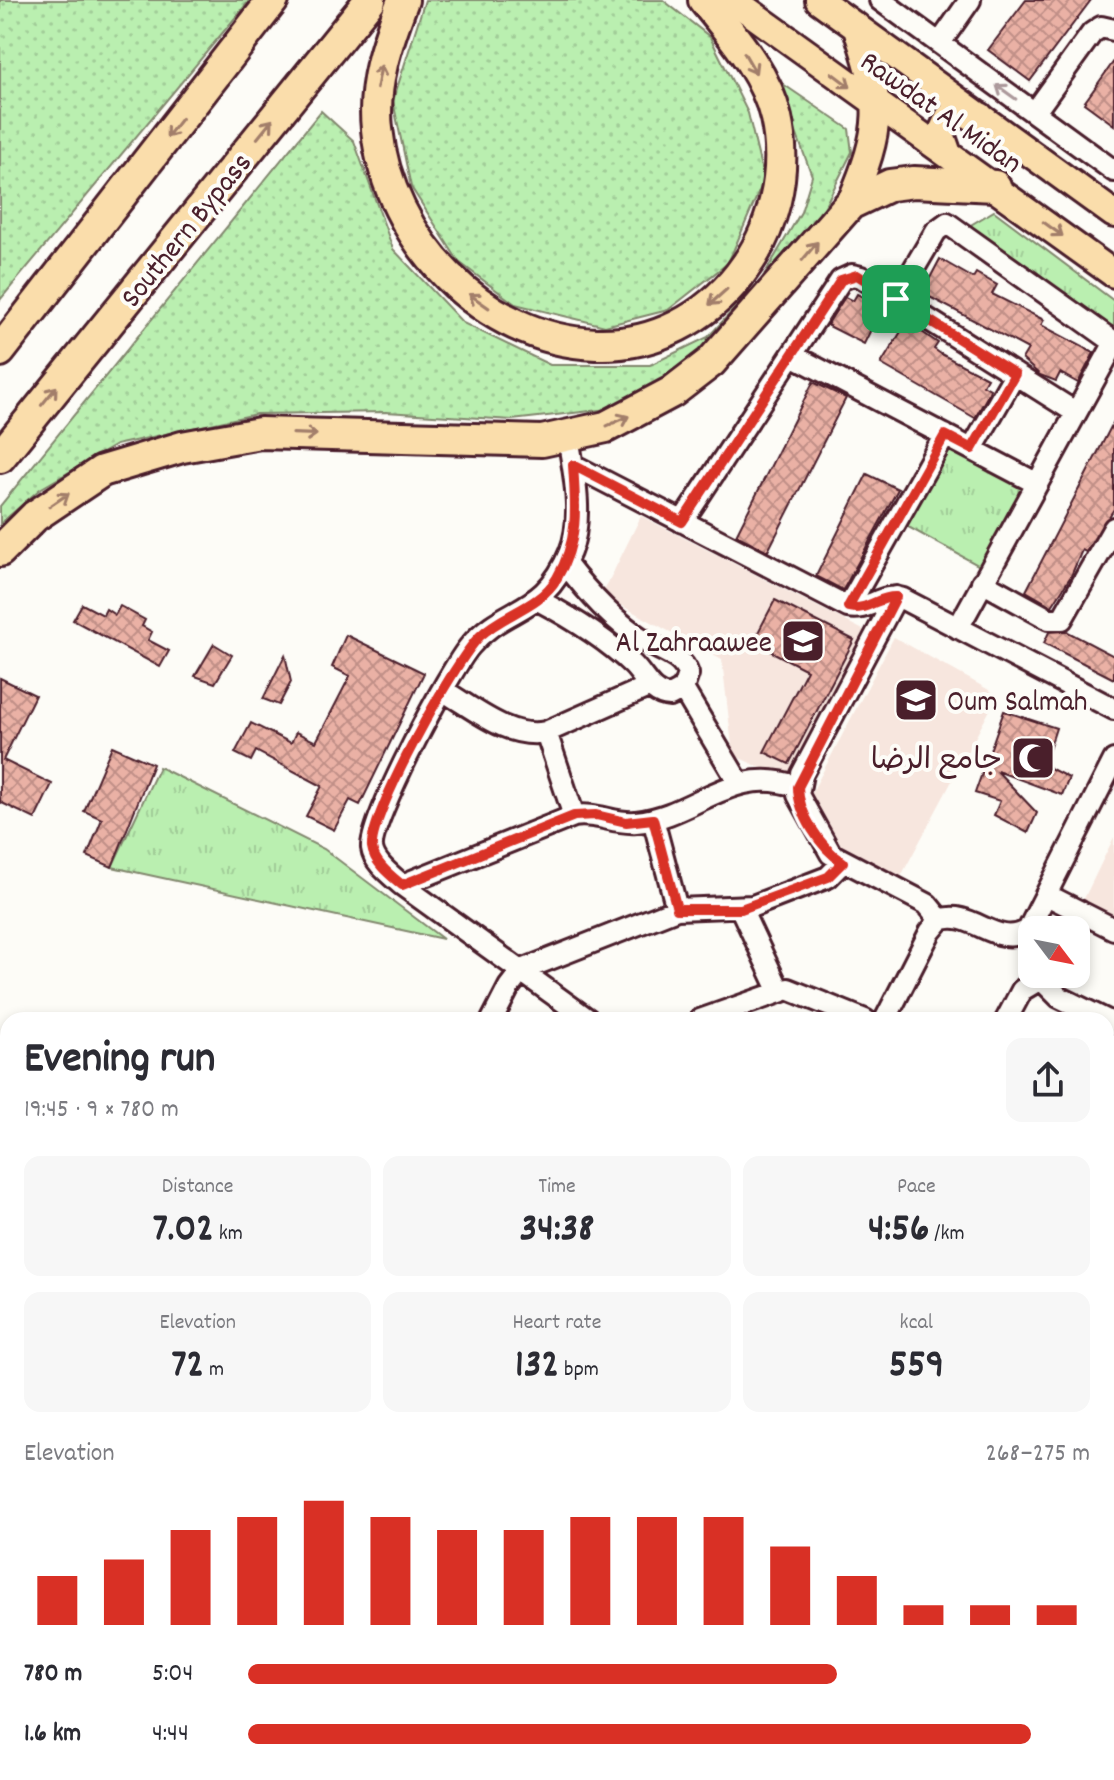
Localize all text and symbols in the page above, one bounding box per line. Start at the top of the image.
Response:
street label: Rawdat Al Midan [849,43,1029,187]
one-way arrow [742,51,758,74]
one-way arrow [372,64,387,90]
one-way arrow [830,71,851,88]
one-way arrow [996,83,1018,100]
one-way arrow [165,117,182,138]
one-way arrow [257,119,274,140]
street label: Southern Bypass [112,145,265,319]
one-way arrow [1042,221,1064,238]
one-way arrow [801,241,819,261]
pin [862,265,930,333]
icon: arrive [874,277,918,321]
one-way arrow [708,288,728,307]
one-way arrow [469,293,491,309]
one-way arrow [40,386,58,407]
one-way arrow [605,413,630,428]
one-way arrow [291,427,318,442]
one-way arrow [47,492,69,508]
school or university icon: Al Zahraawee [779,617,827,665]
place label: Al Zahraawee [616,624,772,667]
school or university icon: Oum Salmah [892,676,940,724]
place label: Oum Salmah [947,683,1088,726]
mosque icon: جامع الرضا [1009,734,1057,782]
place label: جامع الرضا [871,741,1002,784]
north arrow [1018,916,1090,988]
map controls [1018,916,1090,988]
text: Evening run [24,1030,215,1093]
button: share [1006,1038,1090,1122]
text: 19:45 · 9 × 780 m [24,1092,179,1129]
text: Distance [162,1172,234,1203]
text: Time [538,1172,576,1203]
text: Pace [897,1172,936,1203]
text: 7.02 [152,1203,214,1260]
text: 34:38 [520,1203,594,1260]
text: 4:56 [868,1203,929,1260]
text: km [214,1219,243,1250]
text: /km [929,1219,965,1250]
text: Elevation [159,1308,236,1339]
text: Heart rate [513,1308,601,1339]
text: kcal [900,1308,933,1339]
text: 72 [171,1339,204,1396]
text: 132 [515,1339,559,1396]
text: 559 [889,1339,944,1396]
text: m [204,1355,224,1386]
text: bpm [559,1355,599,1386]
text: Elevation [24,1436,114,1473]
text: 268–275 m [985,1436,1090,1473]
text: 780 m [24,1656,82,1693]
text: 5:04 [152,1656,193,1693]
text: 1.6 km [24,1716,81,1753]
text: 4:44 [152,1716,189,1753]

